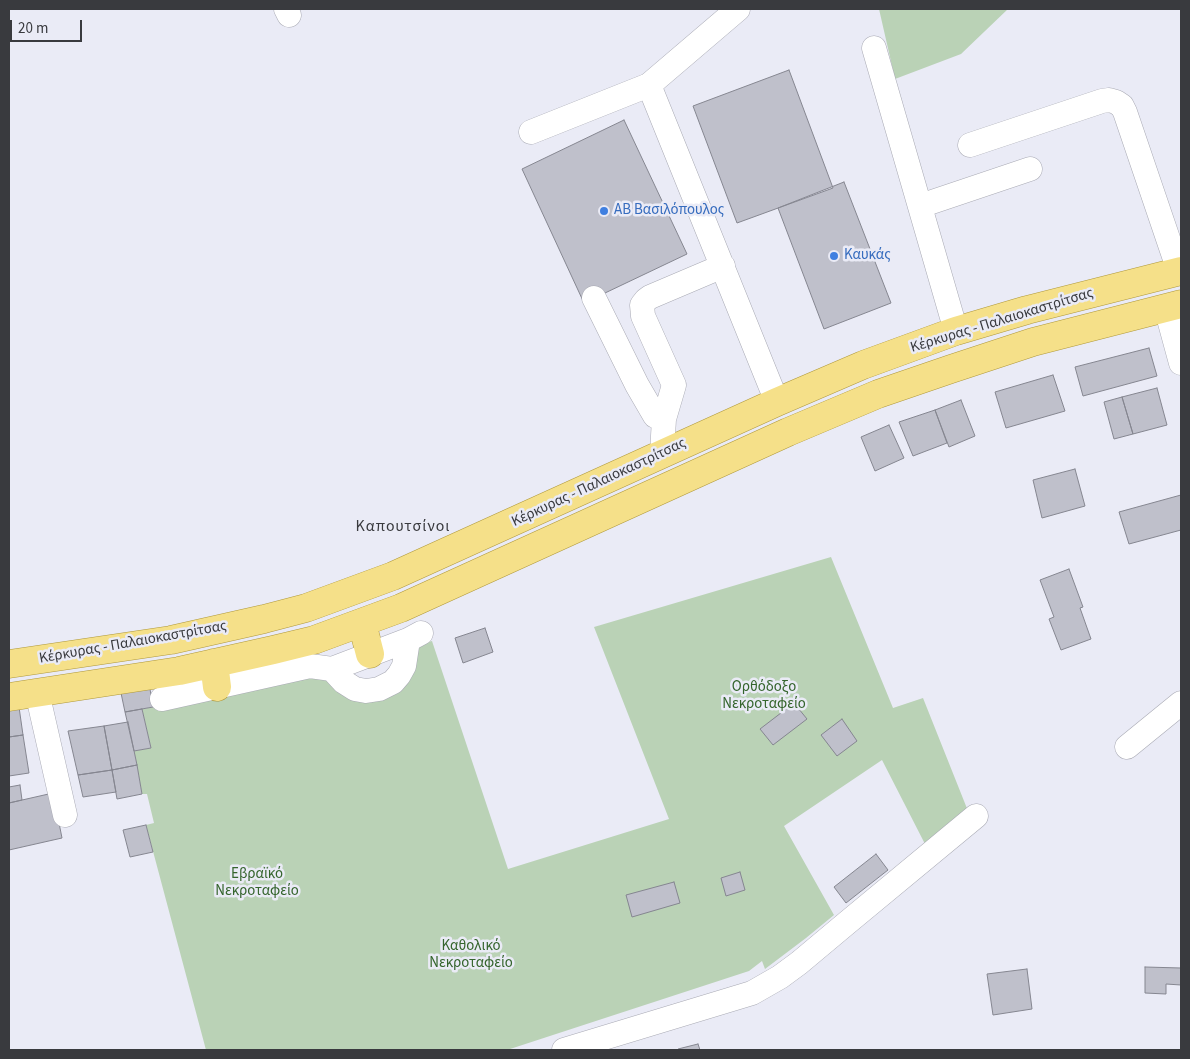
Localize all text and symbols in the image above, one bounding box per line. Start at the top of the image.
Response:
scale bar [12,10,85,42]
text: 20 m [18,18,48,39]
place label: ΑΒ Βασιλόπουλος [614,202,724,220]
marker: ΑΒ Βασιλόπουλος [598,205,610,217]
place label: Καυκάς [844,247,891,265]
marker: Καυκάς [828,250,840,262]
street label: Κέρκυρας - Παλαιοκαστρίτσας [908,285,1096,357]
street label: Κέρκυρας - Παλαιοκαστρίτσας [509,435,689,531]
district label: Καπουτσίνοι [354,517,452,537]
street label: Κέρκυρας - Παλαιοκαστρίτσας [38,618,228,668]
park label: Ορθόδοξο Νεκροταφείο [722,679,806,714]
park label: Εβραϊκό Νεκροταφείο [215,866,299,901]
park label: Καθολικό Νεκροταφείο [429,938,513,973]

